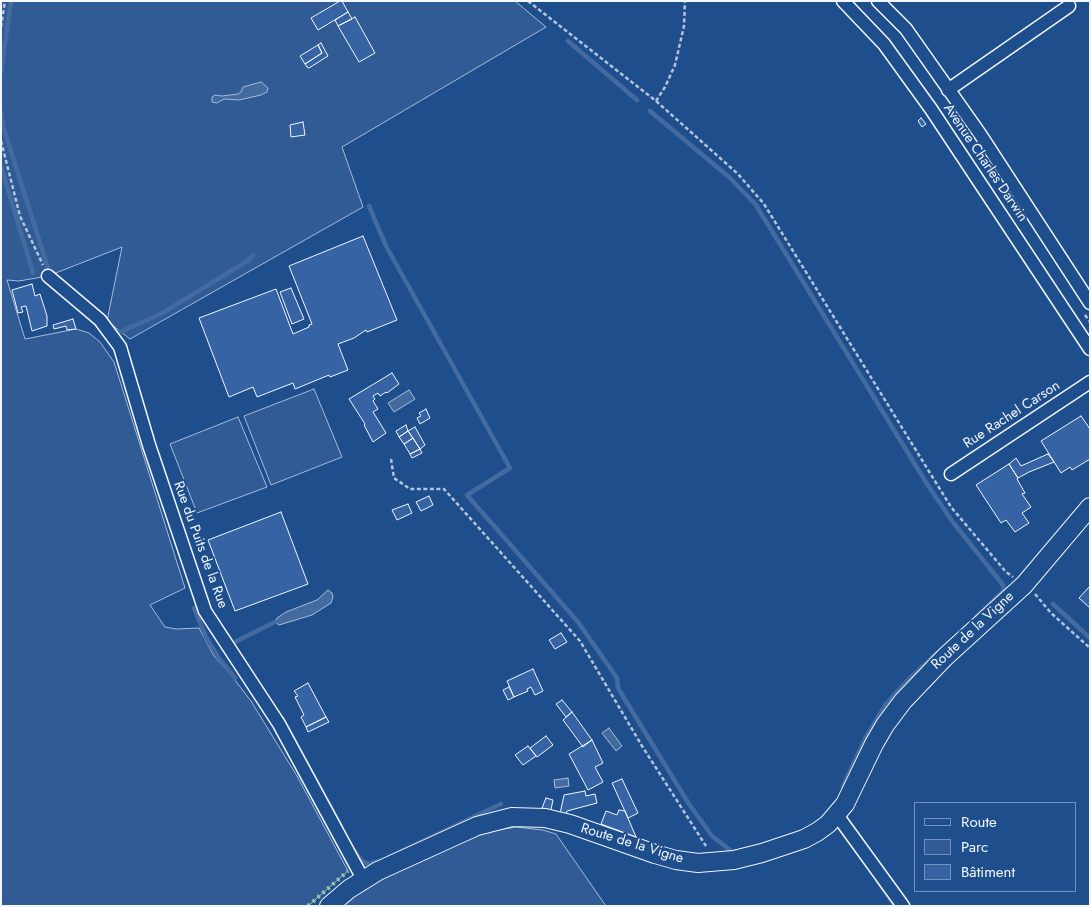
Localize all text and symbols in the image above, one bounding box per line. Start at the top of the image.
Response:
street label: Avenue Charles Darwin [939,101,1031,225]
street label: Rue Rachel Carson [961,378,1063,452]
street label: Rue du Puits de la Rue [169,479,231,611]
street label: Route de la Vigne [928,589,1018,673]
legend [914,802,1076,892]
text: Route [961,811,997,833]
street label: Route de la Vigne [579,820,685,868]
text: Parc [961,836,988,858]
text: Bâtiment [961,861,1015,883]

